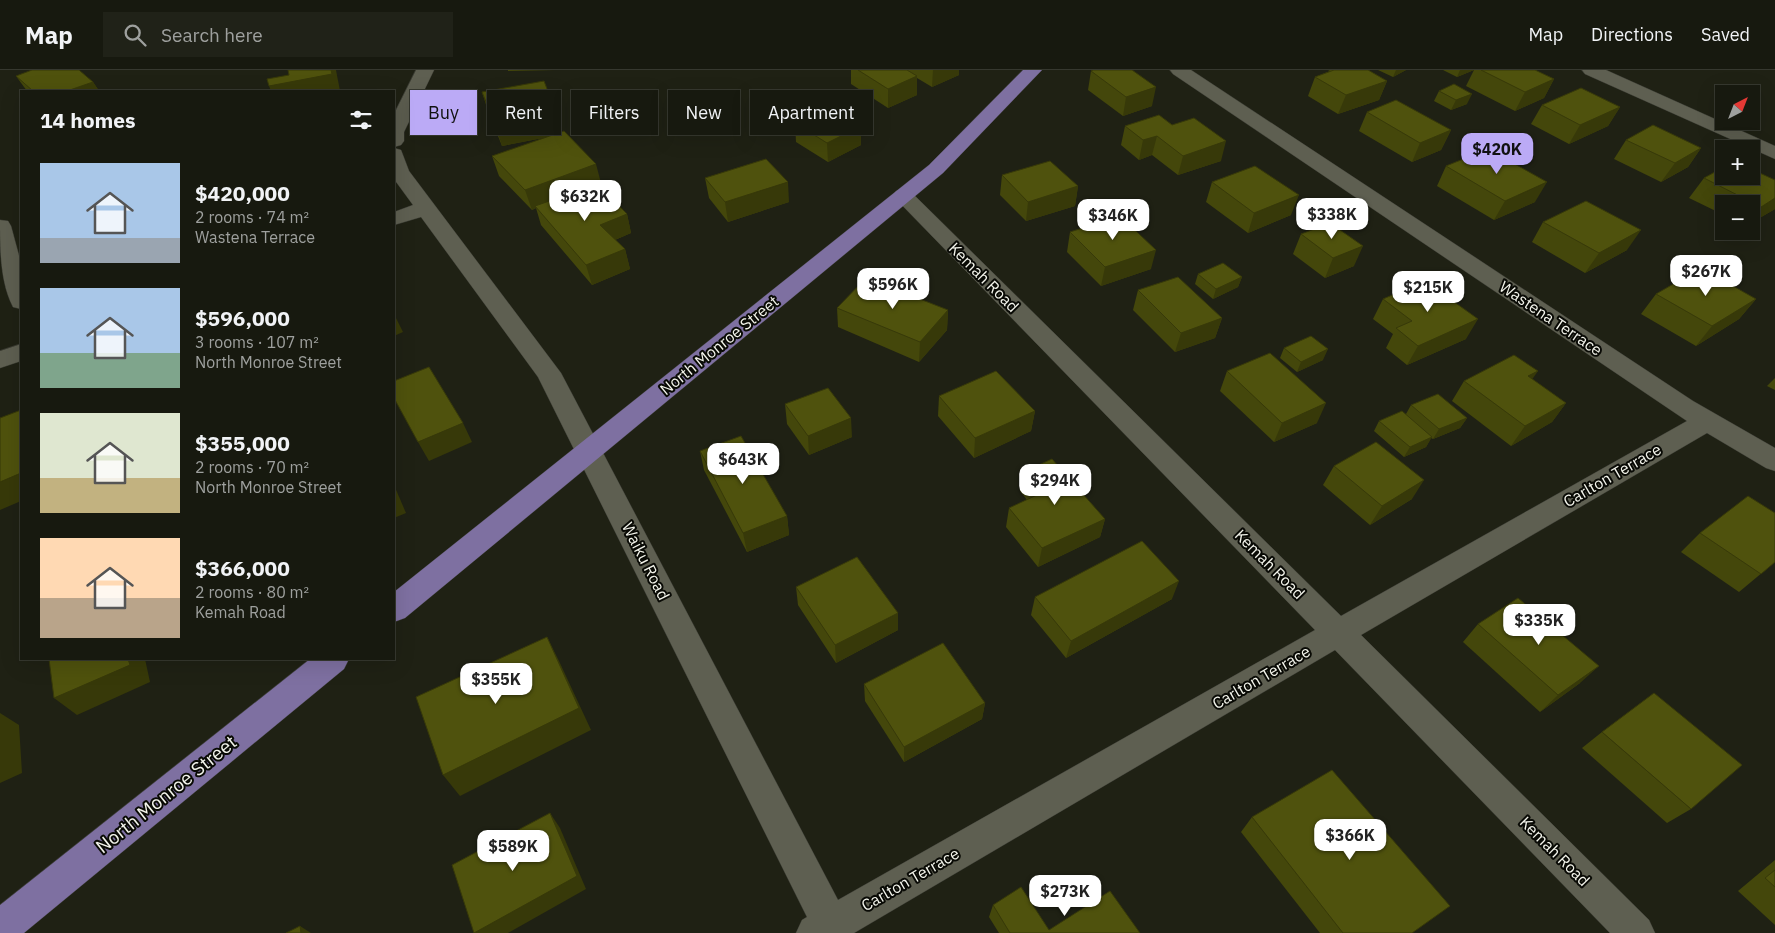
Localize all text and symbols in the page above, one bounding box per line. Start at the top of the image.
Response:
search box [103,12,453,57]
text: Map [25,19,73,51]
icon: search [121,21,149,49]
text: Search here [161,23,263,47]
text: Map [1528,23,1563,46]
text: Directions [1591,23,1673,46]
text: Saved [1701,23,1750,46]
north arrow [1715,85,1760,130]
map controls [1715,85,1760,240]
chip: Buy [410,90,477,135]
chip: Rent [487,90,561,135]
chip: Filters [571,90,658,135]
chip: New [668,90,740,135]
chip: Apartment [750,90,873,135]
text: 14 homes [40,106,136,134]
icon: filters [347,106,375,134]
pin: $420K [1462,132,1532,175]
text: $420K [1472,139,1522,159]
button: + [1715,140,1760,185]
text: $420,000 [195,179,290,207]
pin: $632K [550,180,620,222]
icon: home [80,183,140,243]
text: $632K [560,186,610,206]
button: − [1715,195,1760,240]
pin: $346K [1078,198,1148,241]
pin: $338K [1297,198,1367,240]
text: $338K [1307,204,1357,224]
text: $346K [1088,205,1138,225]
text: 2 rooms · 74 m² [195,207,309,227]
text: Wastena Terrace [195,227,315,247]
street label: Kemah Road [945,238,1023,316]
pin: $267K [1671,254,1741,297]
text: $267K [1681,261,1731,281]
pin: $596K [858,268,928,310]
pin: $215K [1393,270,1463,313]
text: $596K [868,274,918,294]
street label: Wastena Terrace [1496,276,1606,360]
text: $215K [1403,277,1453,297]
street label: North Monroe Street [656,291,782,399]
text: $596,000 [195,304,290,332]
icon: home [80,308,140,368]
text: 3 rooms · 107 m² [195,332,319,352]
text: North Monroe Street [195,352,342,372]
text: $355,000 [195,429,290,457]
icon: home [80,433,140,493]
street label: Carlton Terrace [1559,439,1665,511]
pin: $643K [708,442,778,485]
text: $643K [718,449,768,469]
text: 2 rooms · 70 m² [195,457,309,477]
pin: $294K [1020,464,1090,506]
text: $294K [1030,470,1080,490]
text: North Monroe Street [195,477,342,497]
street label: Waiku Road [618,519,674,603]
street label: Kemah Road [1231,525,1309,603]
text: $366,000 [195,554,290,582]
icon: home [80,558,140,618]
text: 2 rooms · 80 m² [195,582,309,602]
text: Kemah Road [195,602,286,622]
pin: $335K [1504,604,1574,646]
text: $335K [1514,610,1564,630]
street label: Carlton Terrace [1208,641,1314,713]
pin: $355K [461,662,531,705]
text: $355K [471,669,521,689]
street label: North Monroe Street [91,730,241,858]
street label: Kemah Road [1516,812,1594,890]
pin: $366K [1315,818,1385,861]
text: $366K [1325,825,1375,845]
pin: $589K [478,830,548,872]
text: $589K [488,836,538,856]
street label: Carlton Terrace [857,843,963,915]
pin: $273K [1030,874,1100,917]
text: $273K [1040,881,1090,901]

